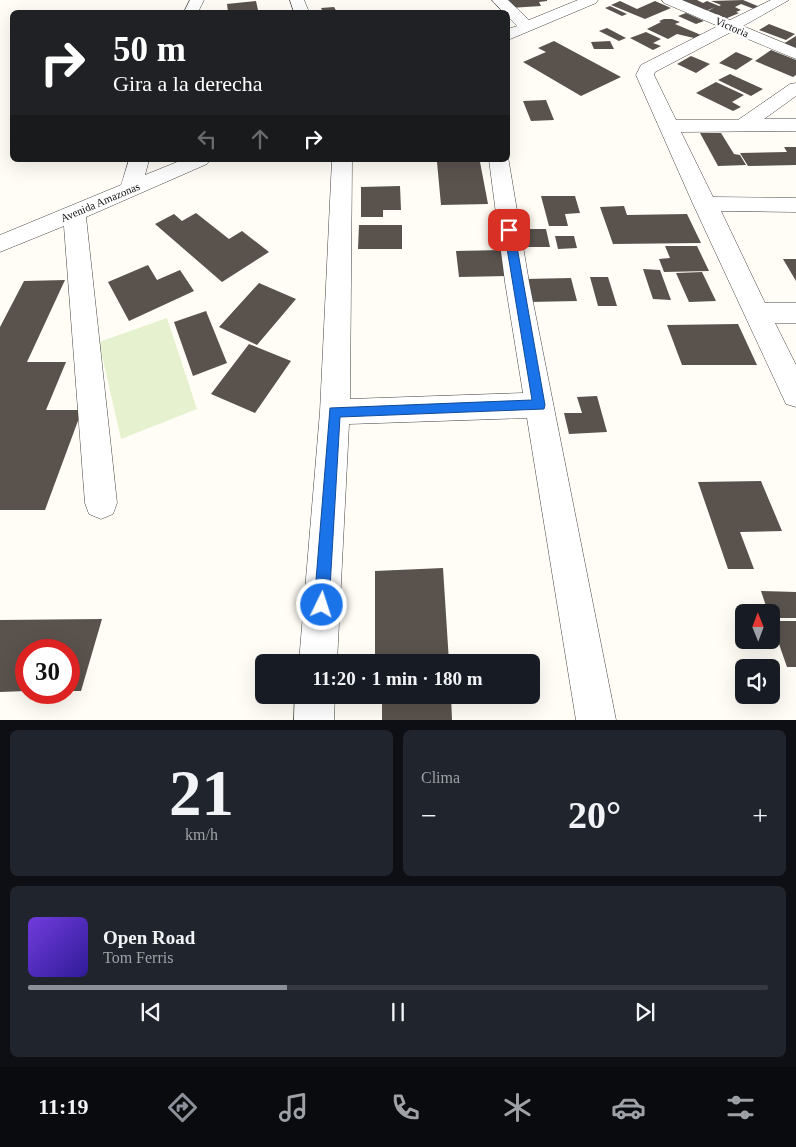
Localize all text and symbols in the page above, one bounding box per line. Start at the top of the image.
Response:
street label: Victoria [713,15,751,39]
icon: right [30,30,95,95]
text: 50 m [113,30,186,69]
text: Gira a la derecha [113,71,263,96]
icon: left [193,125,221,153]
icon: ahead [246,125,274,153]
icon: right [299,125,327,153]
street label: Avenida Amazonas [59,180,141,224]
pin [488,209,530,251]
icon: arrive [495,216,523,244]
position arrow [295,578,347,630]
north arrow [735,604,780,649]
map controls [735,604,780,704]
speed limit sign: 30 [15,639,80,704]
button: sound [735,659,780,704]
text: 11:20 · 1 min · 180 m [313,668,482,689]
text: 21 [169,757,234,829]
text: Clima [421,769,460,786]
text: 20° [568,794,621,836]
text: − [421,800,437,831]
text: + [752,800,768,831]
text: km/h [185,826,218,843]
text: Open Road [103,927,195,948]
text: Tom Ferris [103,949,173,966]
icon: previous [137,998,165,1026]
icon: pause [384,998,412,1026]
icon: next [631,998,659,1026]
icon: directions [165,1090,200,1125]
icon: music [276,1090,311,1125]
icon: phone [388,1090,423,1125]
icon: climate [500,1090,535,1125]
icon: car [611,1090,646,1125]
icon: filters [723,1090,758,1125]
text: 11:19 [38,1094,88,1119]

